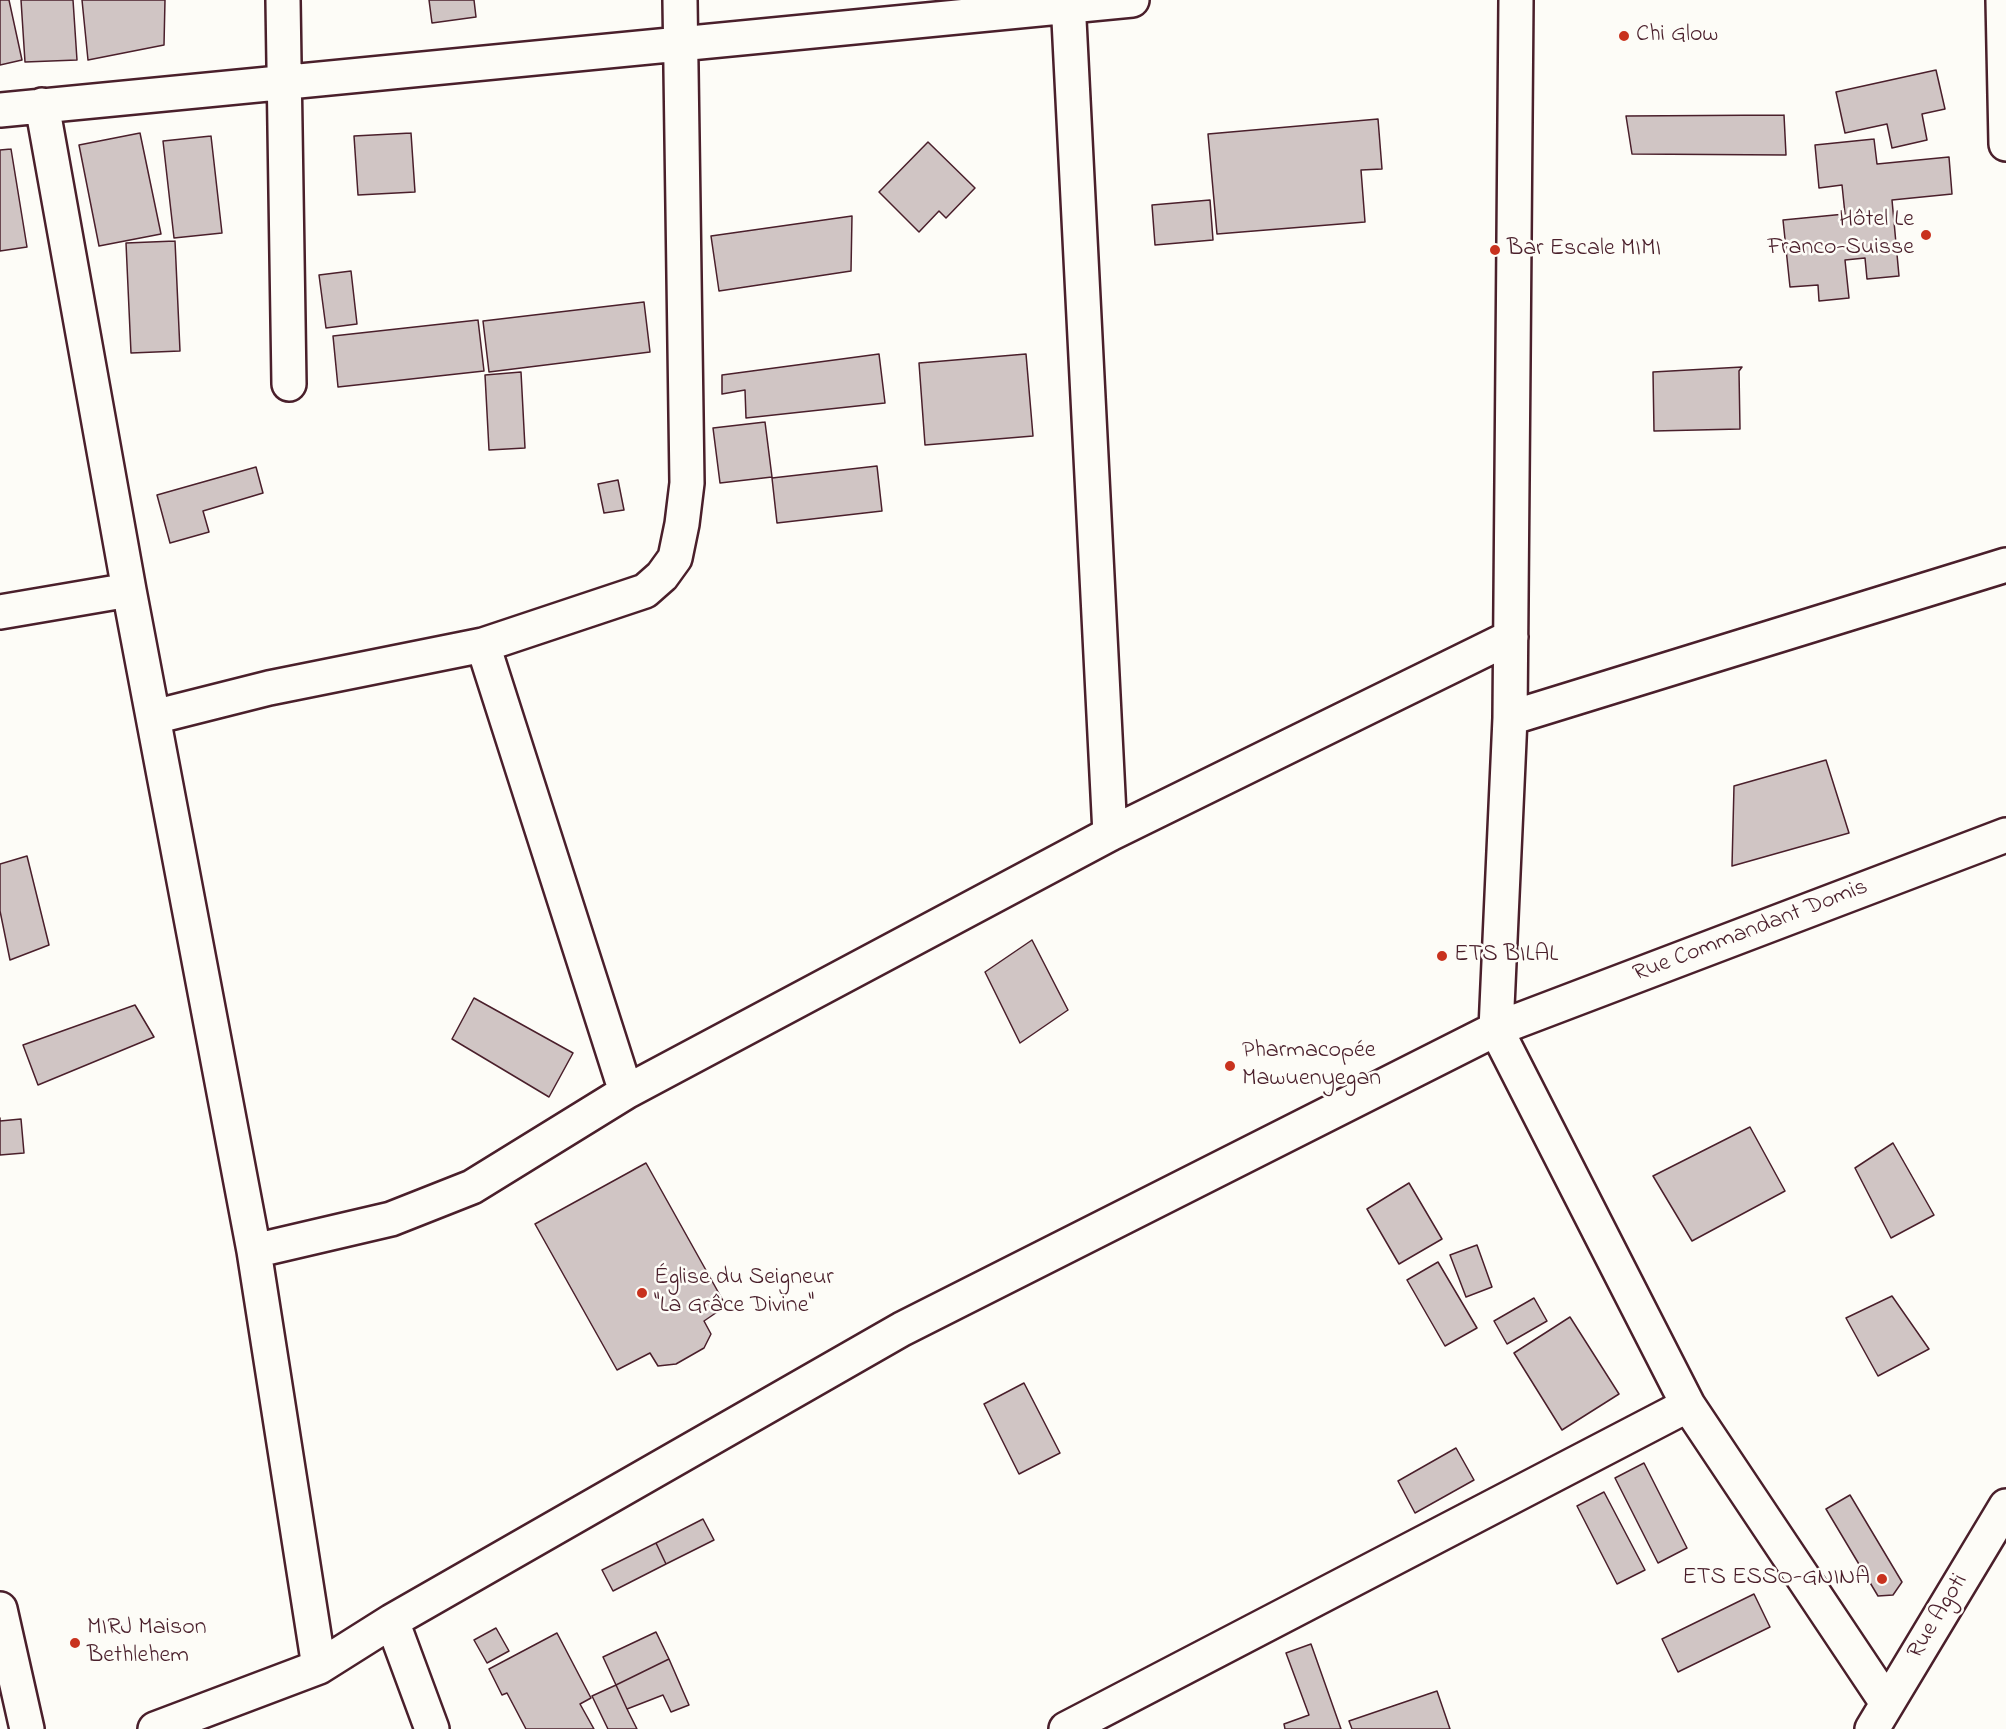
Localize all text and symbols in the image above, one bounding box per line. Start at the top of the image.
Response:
place label: Chi Glow [1636,22,1718,50]
marker: Chi Glow [1617,29,1631,43]
place label: Hôtel Le Franco-Suisse [1767,207,1914,263]
marker: Hôtel Le Franco-Suisse [1919,228,1933,242]
place label: Bar Escale MIMI [1507,236,1661,264]
marker: Bar Escale MIMI [1488,243,1502,257]
street label: Rue Commandant Domis [1630,874,1872,990]
place label: ETS BILAL [1454,942,1558,970]
marker: ETS BILAL [1435,949,1449,963]
place label: Pharmacopée Mawuenyegan [1242,1038,1381,1094]
marker: Pharmacopée Mawuenyegan [1223,1059,1237,1073]
place label: Église du Seigneur "La Grâce Divine" [654,1265,834,1321]
marker: Église du Seigneur "La Grâce Divine" [635,1286,649,1300]
place label: ETS ESSO-GNINA [1682,1565,1870,1593]
street label: Rue Agoti [1902,1569,1976,1665]
marker: ETS ESSO-GNINA [1875,1572,1889,1586]
place label: MIRJ Maison Bethlehem [87,1615,207,1671]
marker: MIRJ Maison Bethlehem [68,1636,82,1650]

